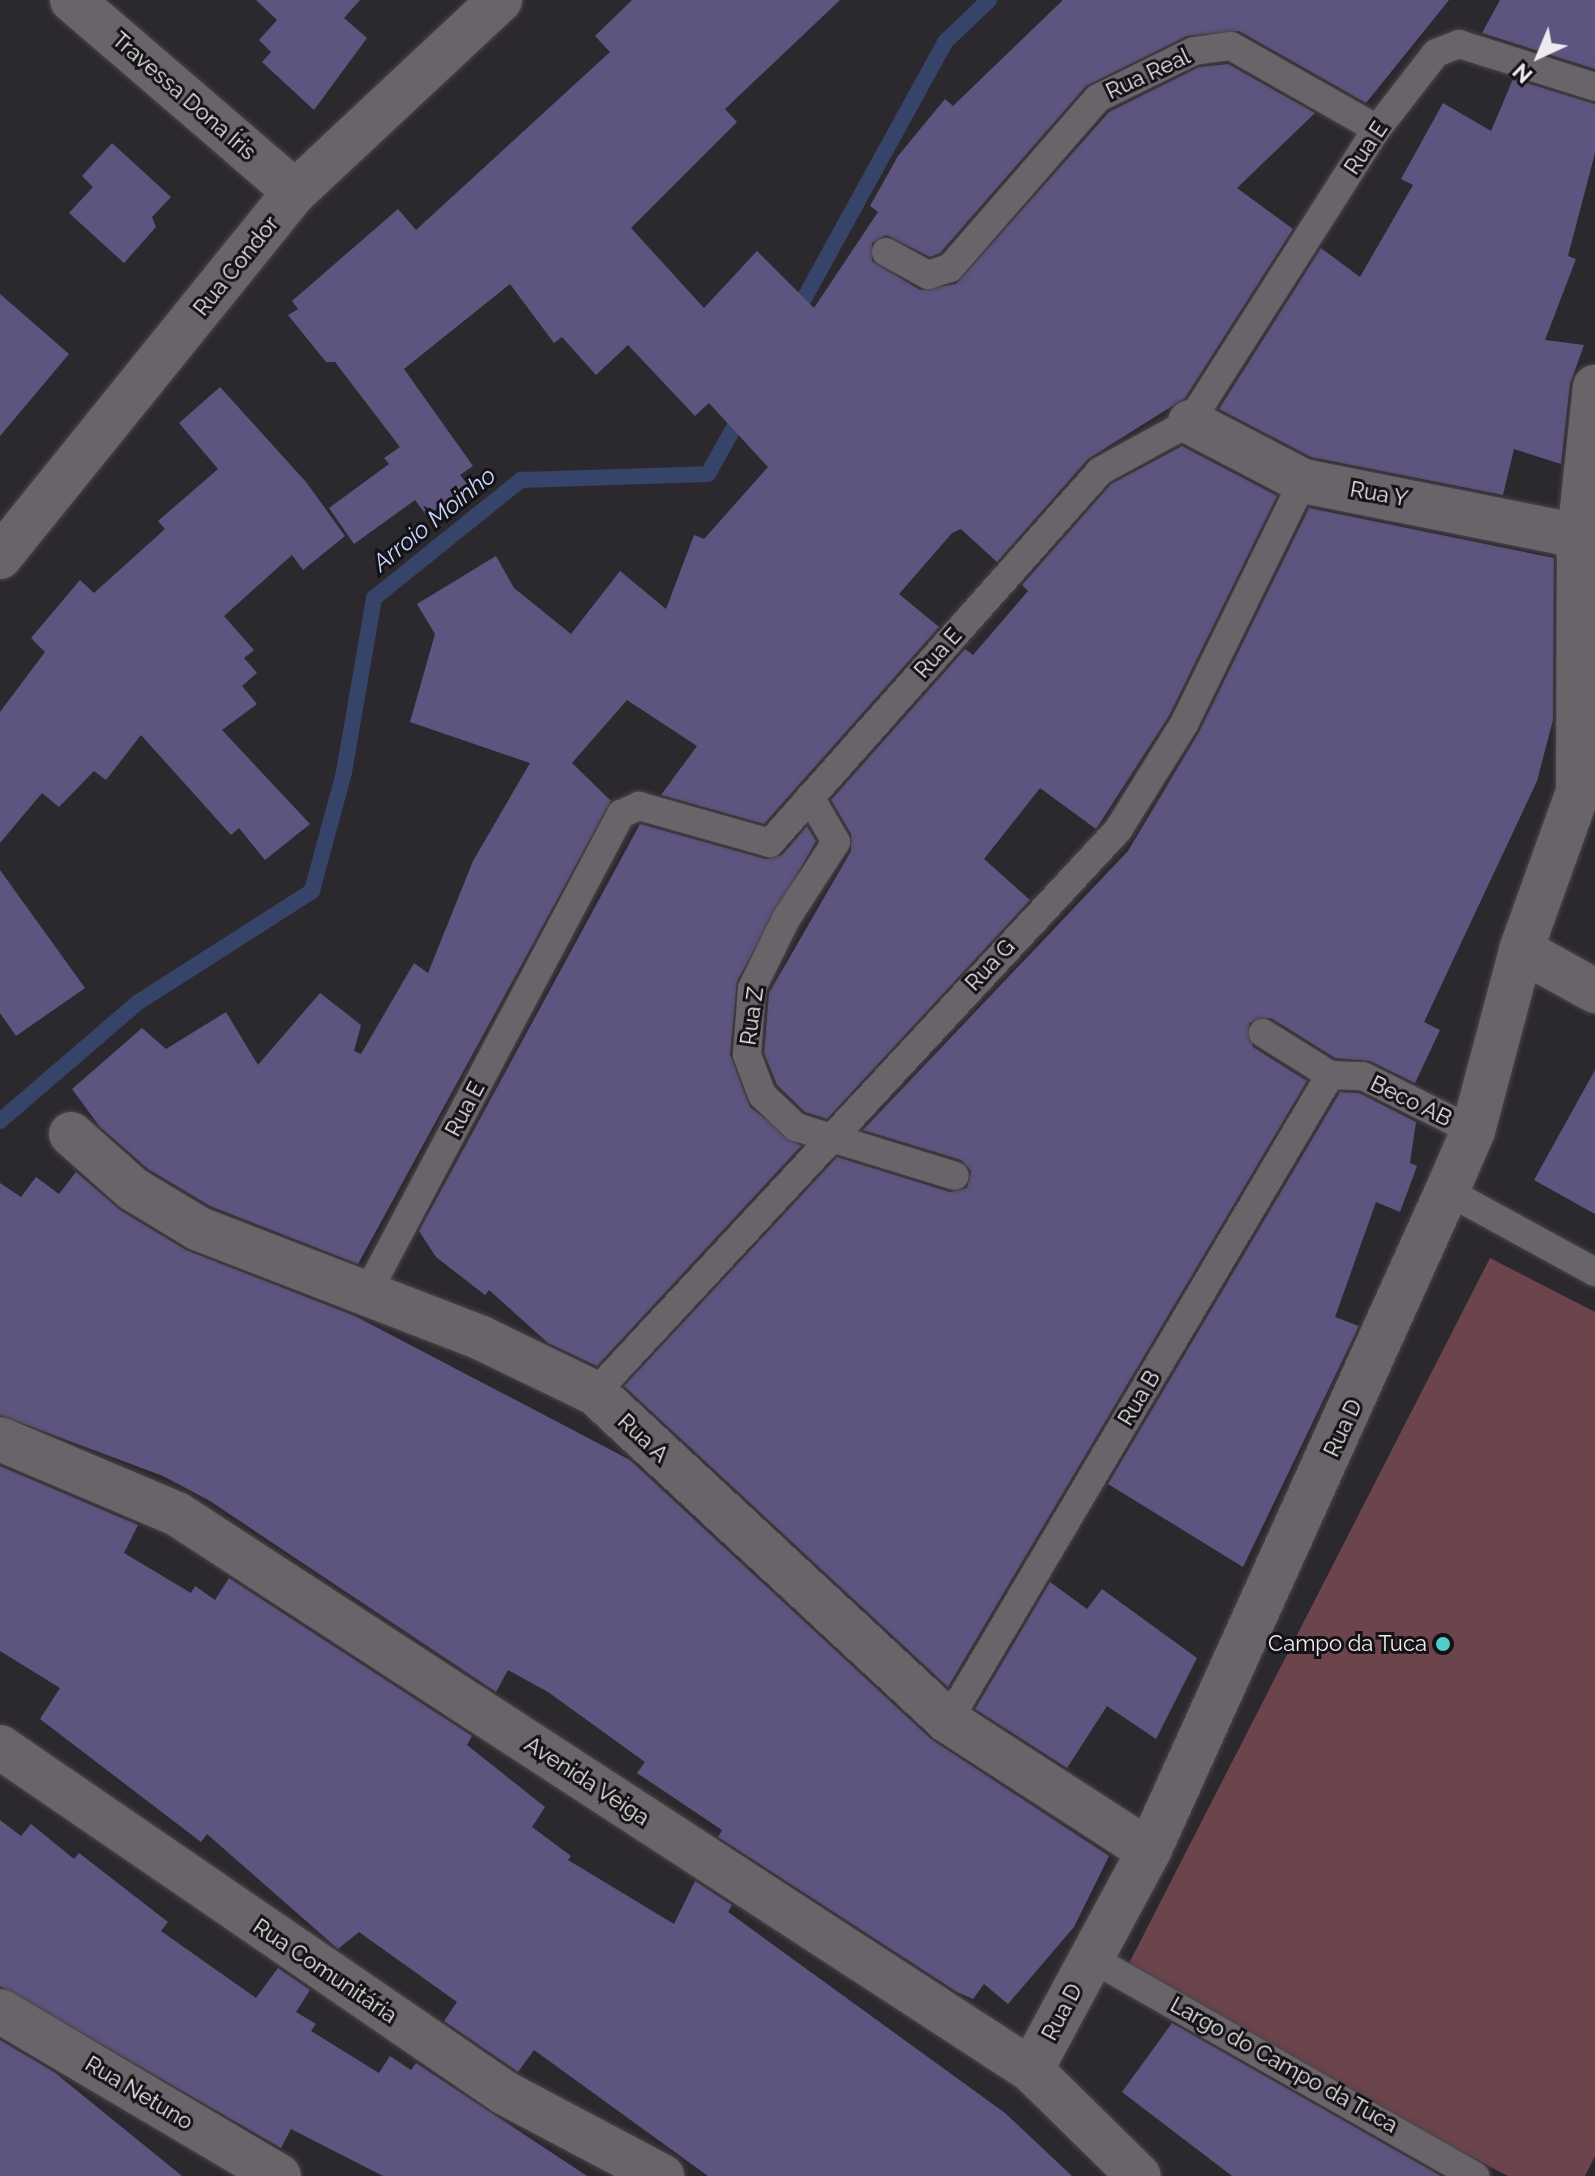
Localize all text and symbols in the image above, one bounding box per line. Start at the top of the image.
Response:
north arrow [1499,16,1579,96]
street label: Travessa Dona Íris [107,26,261,166]
street label: Rua Real [1102,43,1194,105]
text: N [1507,58,1537,88]
street label: Rua E [1339,116,1393,180]
street label: Rua Condor [188,211,284,321]
water label: Arroio Moinho [367,461,501,577]
street label: Rua Y [1348,476,1410,512]
street label: Rua E [909,623,967,683]
street label: Rua G [960,934,1020,996]
street label: Rua Z [735,985,769,1047]
street label: Beco AB [1366,1070,1456,1132]
street label: Rua E [440,1077,490,1141]
street label: Rua B [1112,1366,1166,1430]
street label: Rua D [1318,1395,1368,1461]
street label: Rua A [612,1408,674,1468]
place label: Campo da Tuca [1267,1631,1427,1657]
marker: Campo da Tuca [1434,1635,1452,1653]
street label: Avenida Veiga [519,1731,655,1831]
street label: Rua Comunitária [248,1913,402,2029]
street label: Rua D [1036,1979,1088,2045]
street label: Largo do Campo da Tuca [1165,1991,1403,2139]
street label: Rua Netuno [80,2051,198,2135]

